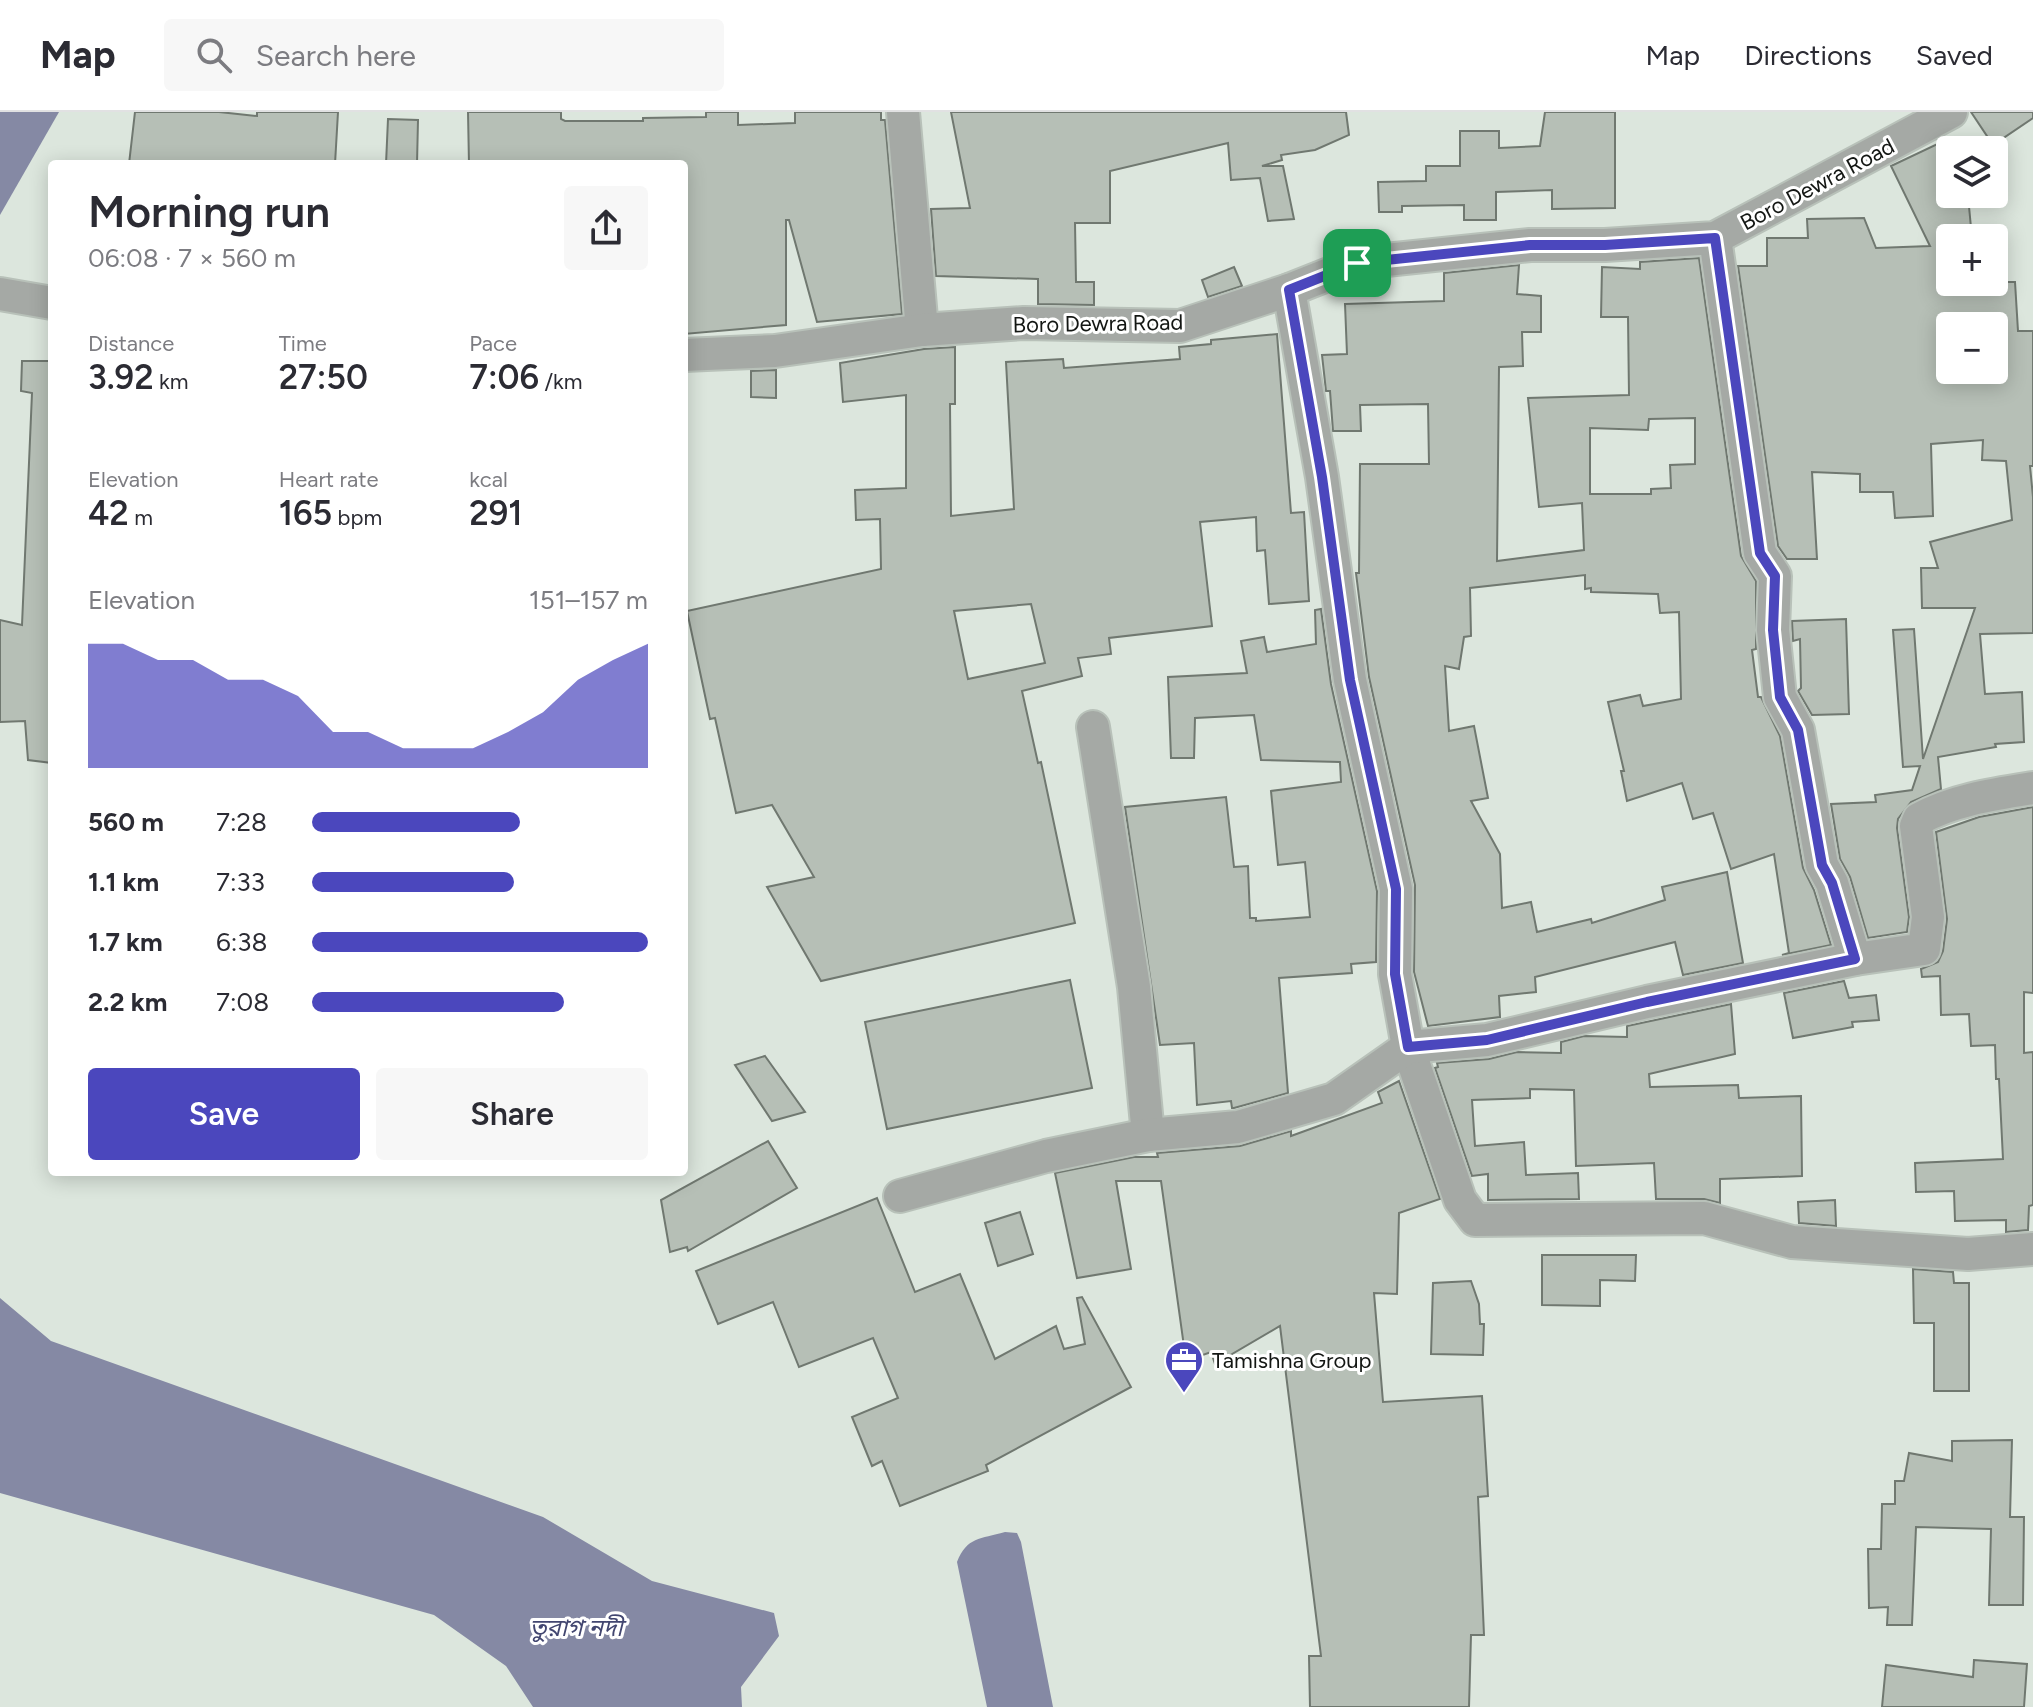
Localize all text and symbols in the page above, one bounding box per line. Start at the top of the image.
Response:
search box [164,19,724,91]
text: Map [40,32,116,78]
icon: search [192,33,236,77]
text: Search here [256,37,416,74]
text: Map [1646,38,1700,72]
text: Directions [1744,38,1872,72]
text: Saved [1916,38,1993,72]
street label: Boro Dewra Road [1736,132,1899,236]
map controls [1936,136,2008,384]
button: layers [1936,136,2008,208]
text: Morning run [88,185,330,238]
button: share [564,186,648,270]
button: + [1936,224,2008,296]
pin [1323,229,1391,297]
icon: arrive [1335,241,1379,285]
text: 06:08 · 7 × 560 m [88,242,296,274]
street label: Boro Dewra Road [1012,309,1184,338]
button: − [1936,312,2008,384]
text: Distance [88,330,174,357]
text: Time [279,330,327,357]
text: Pace [469,330,517,357]
text: 3.92 [88,357,154,398]
text: 27:50 [279,357,368,398]
text: 7:06 [469,357,539,398]
text: km [154,368,188,395]
text: /km [539,368,582,395]
text: Elevation [88,466,178,493]
text: Heart rate [279,466,379,493]
text: kcal [469,466,508,493]
text: 42 [88,493,129,534]
text: 165 [279,493,332,534]
text: 291 [469,493,523,534]
text: m [129,504,153,531]
text: bpm [332,504,382,531]
text: Elevation [88,584,195,616]
text: 151–157 m [529,584,648,616]
text: 560 m [88,806,164,838]
text: 7:28 [216,806,267,838]
text: 1.1 km [88,866,159,898]
text: 7:33 [216,866,265,898]
text: 1.7 km [88,926,163,958]
text: 6:38 [216,926,267,958]
text: 2.2 km [88,986,167,1018]
text: 7:08 [216,986,269,1018]
button: Save [88,1068,360,1160]
button: Share [376,1068,648,1160]
office icon: Tamishna Group [1163,1339,1205,1394]
place label: Tamishna Group [1212,1347,1372,1374]
water label: তুরাগ নদী [529,1613,627,1643]

